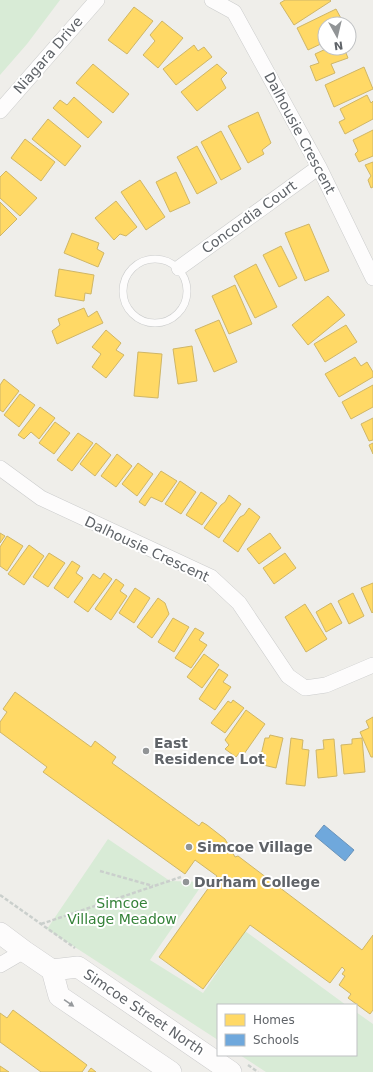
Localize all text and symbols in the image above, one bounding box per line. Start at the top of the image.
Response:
street label: Niagara Drive [10,13,86,97]
north arrow [317,16,357,56]
text: N [333,38,344,52]
street label: Dalhousie Crescent [261,69,339,197]
street label: Concordia Court [198,177,300,257]
street label: Dalhousie Crescent [82,513,212,585]
place label: East Residence Lot [154,735,265,767]
marker: East Residence Lot [141,746,151,756]
place label: Simcoe Village [197,839,313,855]
marker: Simcoe Village [184,842,194,852]
place label: Durham College [194,874,320,890]
marker: Durham College [181,877,191,887]
park label: Simcoe Village Meadow [67,895,177,927]
street label: Simcoe Street North [81,966,207,1058]
one-way arrow [64,999,74,1007]
legend [217,1004,357,1056]
text: Homes [253,1013,295,1027]
text: Schools [253,1033,299,1047]

